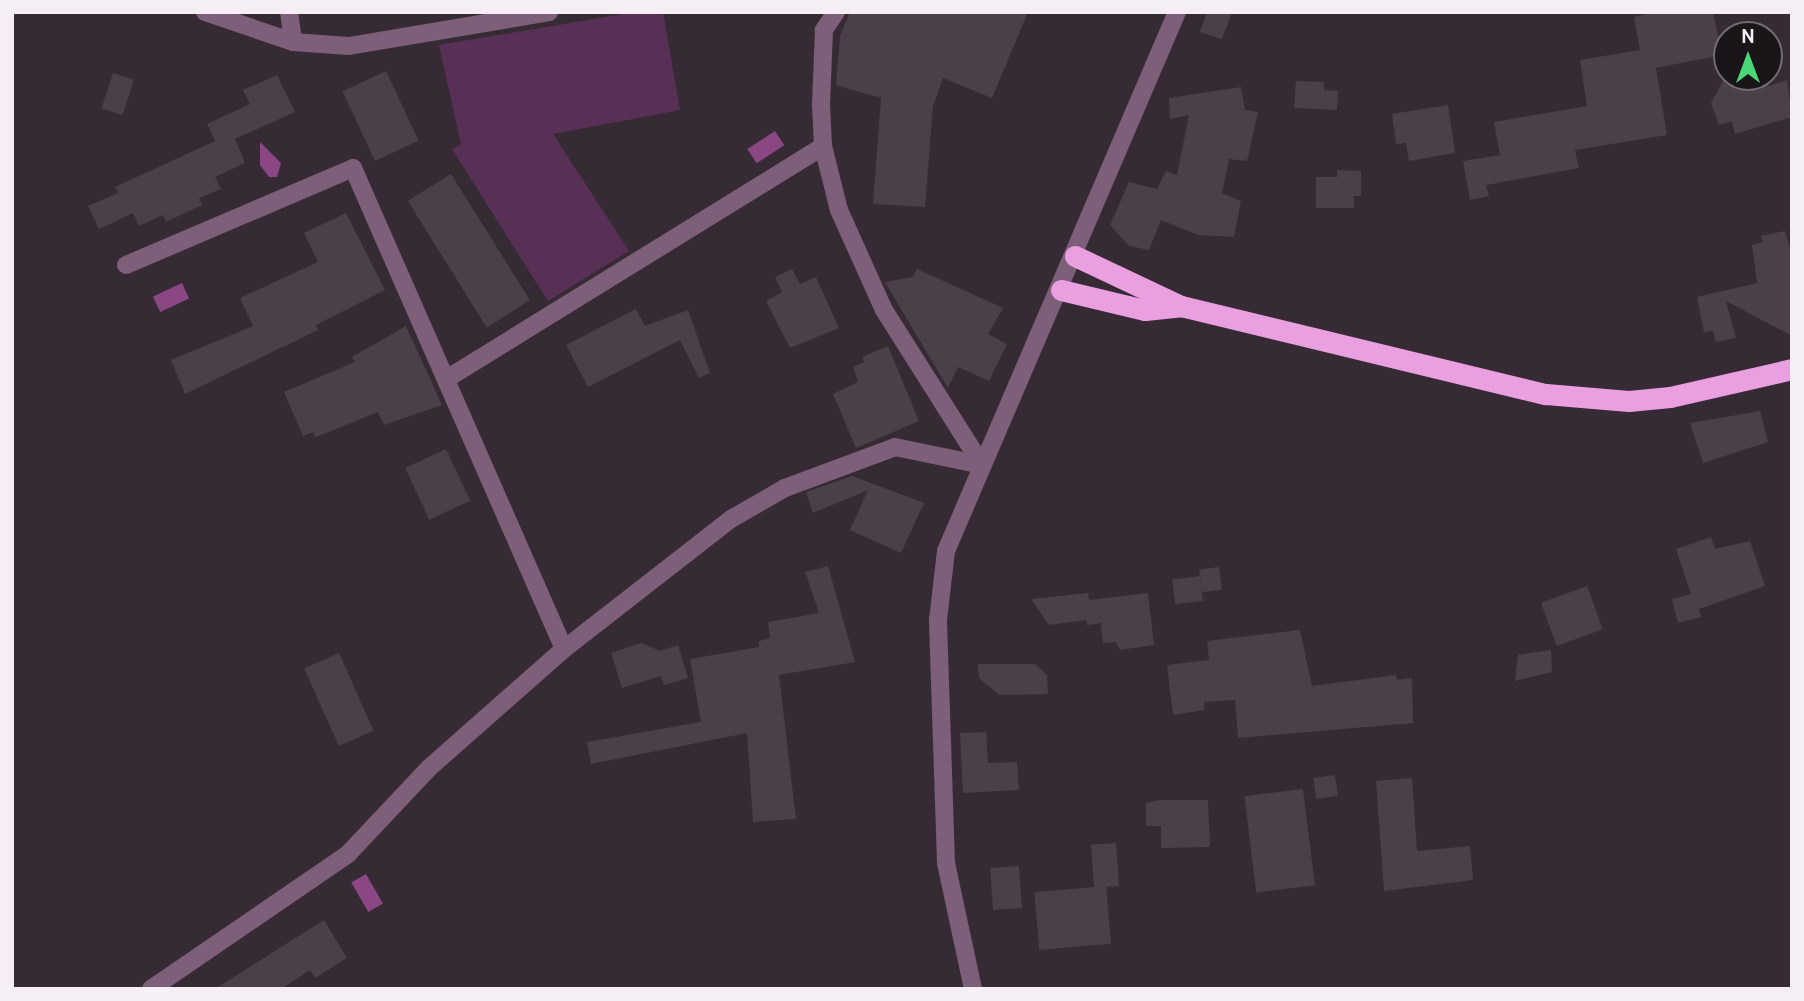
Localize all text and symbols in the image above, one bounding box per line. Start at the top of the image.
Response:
north arrow [1713,21,1783,91]
text: N [1741,25,1755,48]

